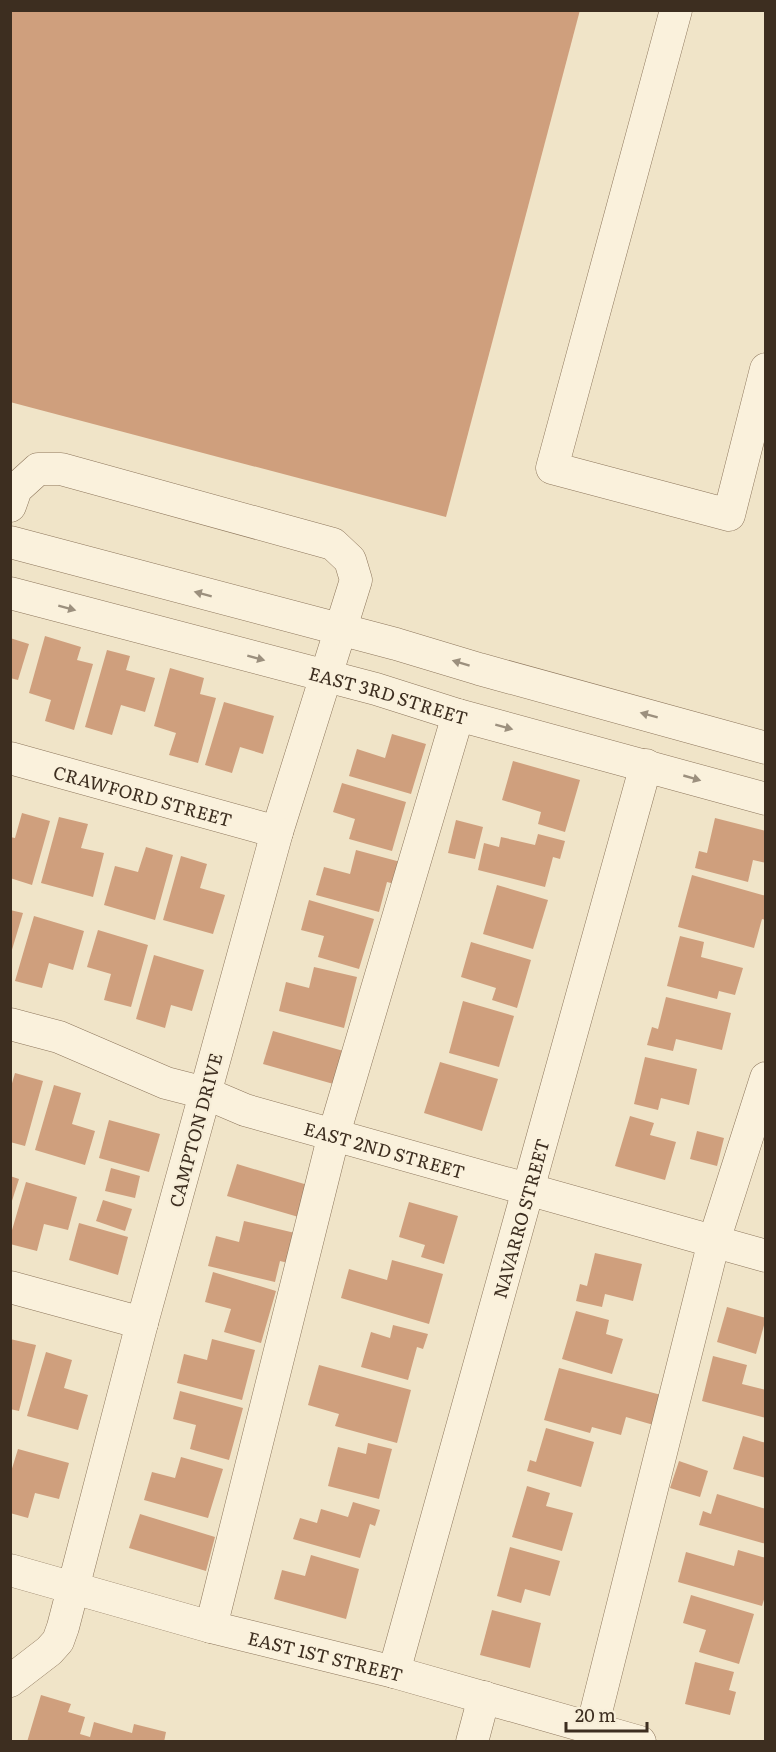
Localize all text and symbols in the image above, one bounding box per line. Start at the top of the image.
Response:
one-way arrow [194,588,212,598]
one-way arrow [58,604,76,613]
one-way arrow [247,653,265,663]
one-way arrow [451,658,469,667]
street label: EAST 3RD STREET [306,659,471,731]
one-way arrow [639,709,658,719]
one-way arrow [495,723,513,732]
street label: CRAWFORD STREET [51,757,235,832]
one-way arrow [683,774,701,783]
street label: CAMPTON DRIVE [161,1050,229,1210]
street label: EAST 2ND STREET [301,1114,468,1185]
street label: NAVARRO STREET [485,1135,555,1301]
street label: EAST 1ST STREET [245,1623,407,1687]
scale bar [566,1695,647,1733]
text: 20 m [575,1701,616,1728]

